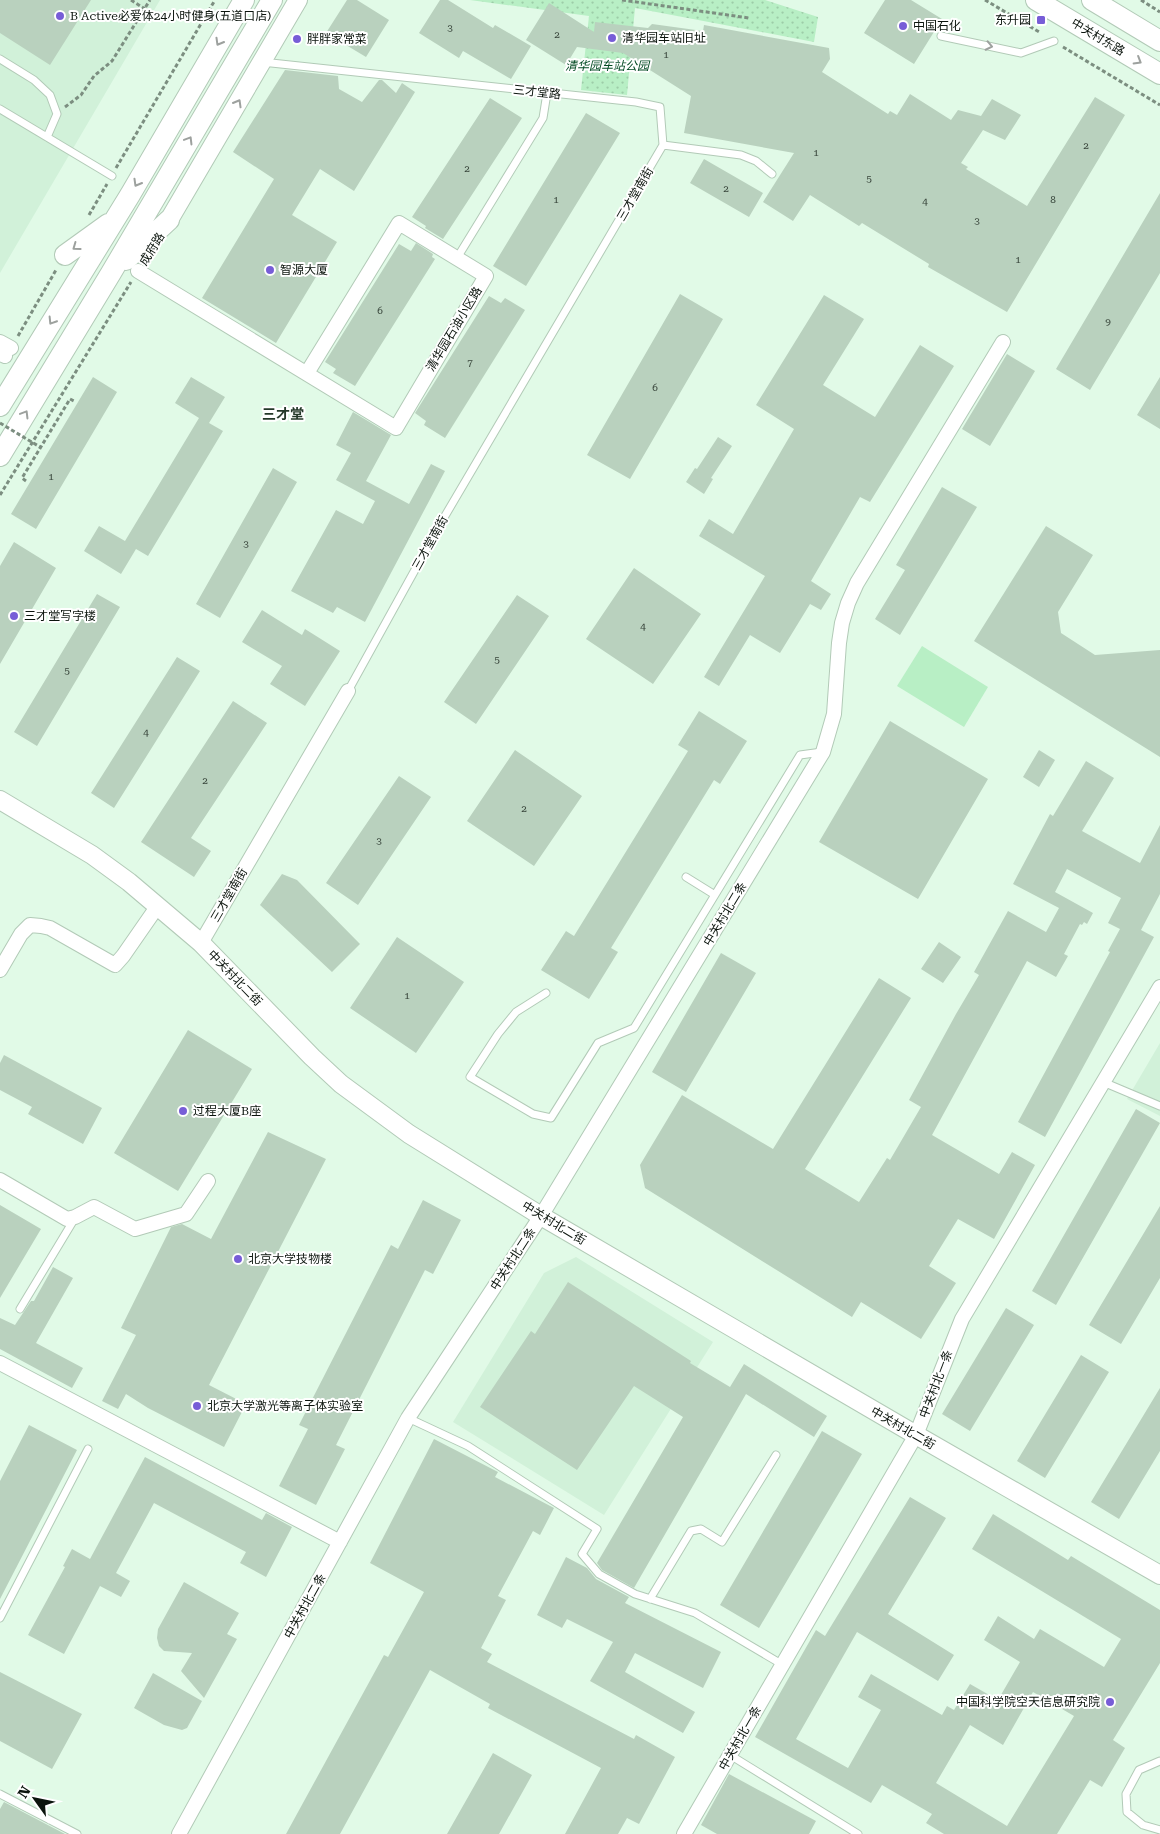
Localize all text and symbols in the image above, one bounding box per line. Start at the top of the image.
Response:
place label: B Active必爱体24小时健身(五道口店) [70,9,271,23]
marker: B Active必爱体24小时健身(五道口店) [54,10,66,22]
place label: 东升园 [995,13,1031,27]
marker: 东升园 [1035,14,1047,26]
street label: 中关村东路 [1069,16,1127,58]
place label: 中国石化 [913,19,961,33]
marker: 中国石化 [897,20,909,32]
house number: 3 [447,22,453,33]
house number: 2 [554,29,560,40]
place label: 清华园车站旧址 [622,31,706,45]
place label: 胖胖家常菜 [307,32,367,46]
marker: 清华园车站旧址 [606,32,618,44]
marker: 胖胖家常菜 [291,33,303,45]
one-way arrow [216,37,226,46]
one-way arrow [985,40,993,51]
house number: 1 [663,49,669,60]
one-way arrow [1132,54,1141,64]
park label: 清华园车站公园 [565,59,651,73]
street label: 三才堂路 [512,83,562,101]
one-way arrow [232,99,242,108]
one-way arrow [183,137,193,146]
house number: 2 [1083,140,1089,151]
house number: 1 [813,147,819,158]
house number: 2 [464,163,470,174]
street label: 三才堂南街 [614,165,656,223]
house number: 5 [866,173,872,184]
one-way arrow [134,177,144,186]
house number: 2 [723,183,729,194]
house number: 1 [553,194,559,205]
house number: 8 [1050,194,1056,205]
house number: 4 [922,196,928,207]
house number: 3 [974,215,980,226]
street label: 成府路 [137,230,167,268]
one-way arrow [72,241,82,250]
house number: 1 [1015,254,1021,265]
place label: 智源大厦 [280,263,328,277]
marker: 智源大厦 [264,264,276,276]
street label: 清华园石油小区路 [423,284,485,374]
house number: 6 [377,305,383,316]
one-way arrow [49,316,59,325]
house number: 9 [1105,316,1111,327]
house number: 7 [467,357,473,368]
house number: 6 [652,382,658,393]
district label: 三才堂 [262,406,304,422]
one-way arrow [19,411,29,420]
house number: 1 [48,471,54,482]
street label: 三才堂南街 [409,513,451,573]
house number: 3 [243,538,249,549]
place label: 三才堂写字楼 [24,609,96,623]
marker: 三才堂写字楼 [8,610,20,622]
house number: 4 [640,621,646,632]
house number: 5 [494,654,500,665]
house number: 5 [64,665,70,676]
house number: 4 [143,727,149,738]
house number: 2 [202,775,208,786]
house number: 2 [521,803,527,814]
house number: 3 [376,835,382,846]
street label: 三才堂南街 [208,866,250,924]
street label: 中关村北二条 [700,880,750,948]
street label: 中关村北二街 [205,947,265,1009]
house number: 1 [404,990,410,1001]
place label: 过程大厦B座 [193,1104,261,1118]
marker: 过程大厦B座 [177,1105,189,1117]
street label: 中关村北二街 [520,1198,588,1248]
street label: 中关村北二条 [488,1225,538,1293]
place label: 北京大学技物楼 [248,1252,332,1266]
marker: 北京大学技物楼 [232,1253,244,1265]
street label: 中关村北一条 [917,1348,955,1420]
place label: 北京大学激光等离子体实验室 [207,1399,363,1413]
marker: 北京大学激光等离子体实验室 [191,1400,203,1412]
street label: 中关村北二街 [868,1404,938,1452]
street label: 中关村北二条 [281,1571,329,1641]
place label: 中国科学院空天信息研究院 [956,1695,1100,1709]
marker: 中国科学院空天信息研究院 [1104,1696,1116,1708]
street label: 中关村北一条 [716,1703,764,1773]
north arrow [10,1774,60,1824]
text: N [14,1783,34,1801]

